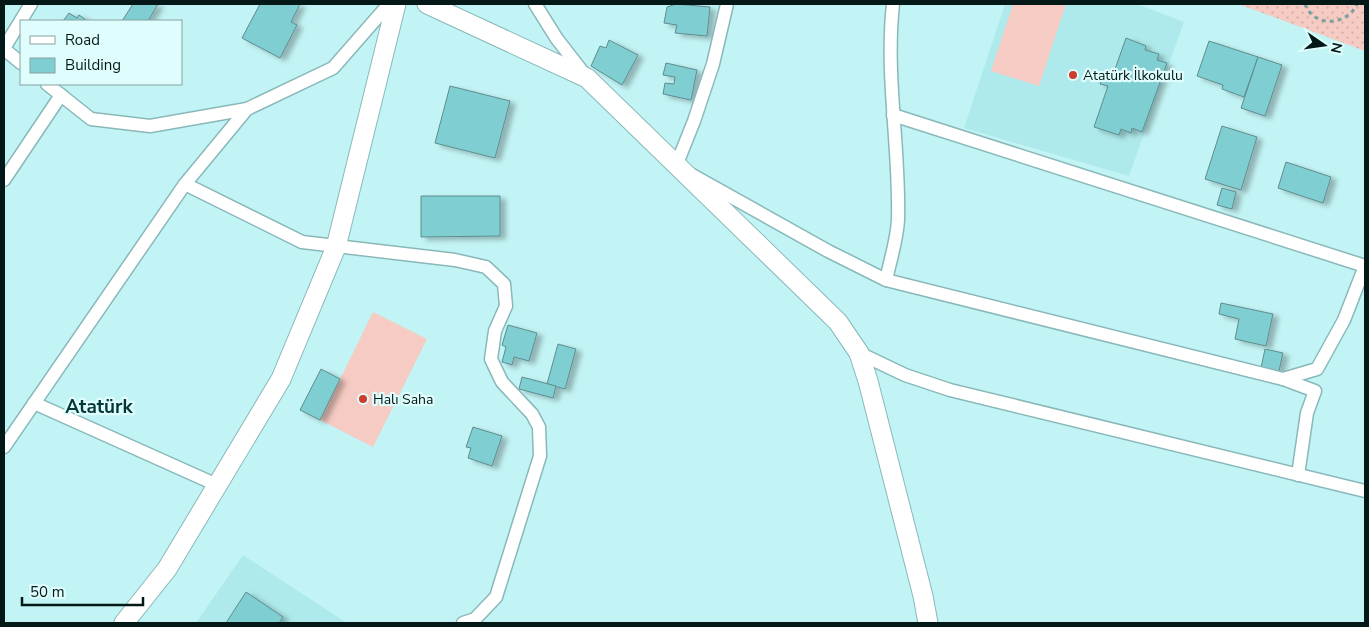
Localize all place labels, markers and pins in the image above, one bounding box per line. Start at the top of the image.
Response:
place label: Atatürk İlkokulu [1083,66,1183,85]
marker: Atatürk İlkokulu [1067,69,1079,81]
place label: Halı Saha [373,390,433,409]
marker: Halı Saha [357,393,369,405]

